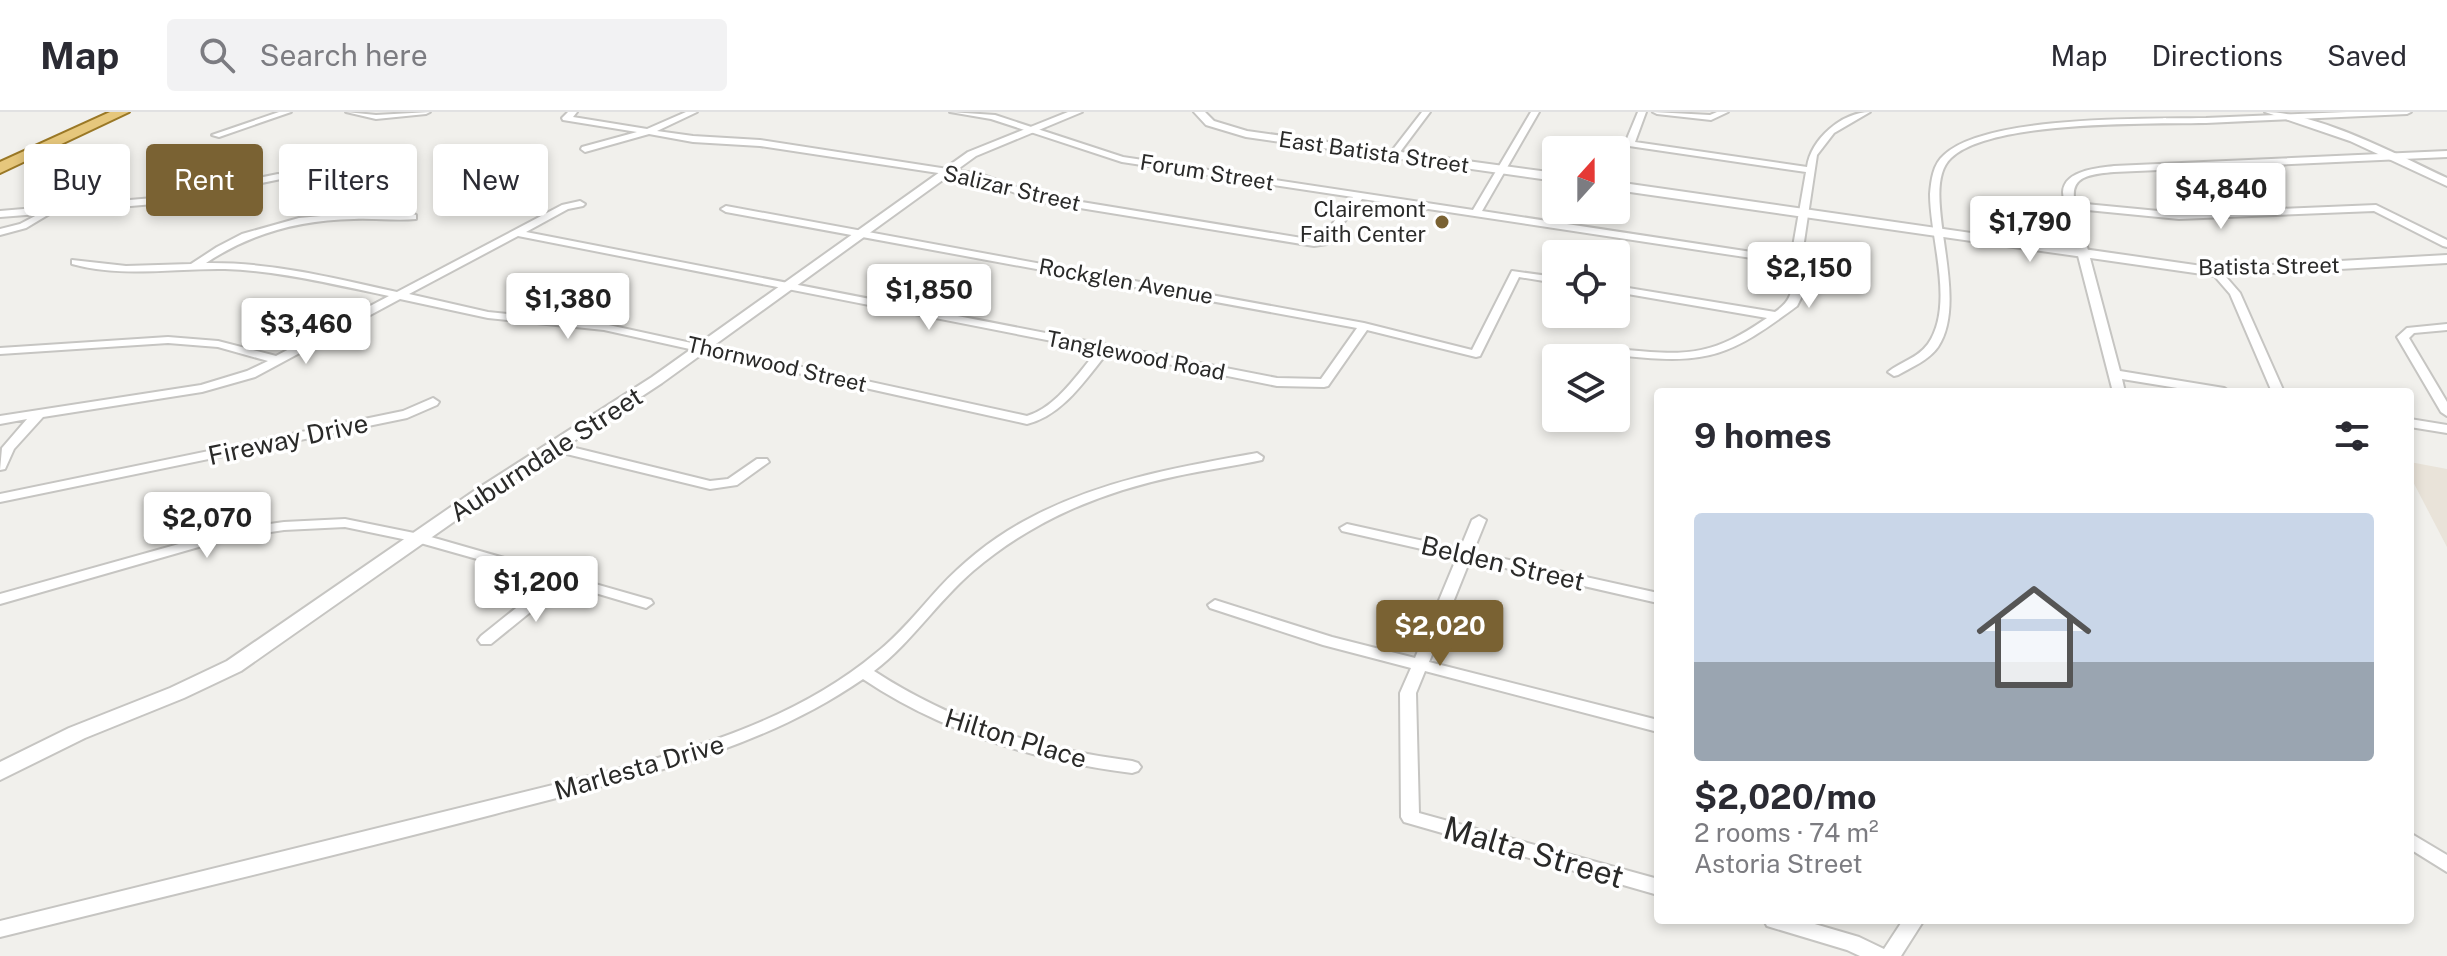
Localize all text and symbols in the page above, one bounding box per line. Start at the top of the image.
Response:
search box [167,19,727,91]
text: Map [40,33,119,78]
icon: search [195,33,239,77]
text: Search here [259,37,428,73]
text: Map [2051,39,2107,72]
text: Directions [2151,39,2283,72]
text: Saved [2327,39,2407,72]
street label: East Batista Street [1277,126,1471,178]
north arrow [1542,136,1630,224]
map controls [1542,136,1630,432]
chip: Buy [24,144,130,216]
chip: Rent [146,144,263,216]
chip: Filters [279,144,417,216]
chip: New [433,144,548,216]
street label: Forum Street [1138,149,1276,195]
street label: Salizar Street [941,160,1083,216]
pin: $4,840 [2156,163,2286,231]
text: $4,840 [2174,173,2268,204]
place label: Clairemont Faith Center [1300,196,1426,247]
pin: $1,790 [1965,196,2095,264]
text: $1,790 [1988,206,2072,237]
marker: Clairemont Faith Center [1433,213,1451,231]
button: locate [1542,240,1630,328]
pin: $2,150 [1744,242,1874,310]
text: $2,150 [1766,252,1852,283]
street label: Batista Street [2198,252,2340,280]
street label: Rockglen Avenue [1037,253,1215,309]
pin: $1,850 [864,264,994,332]
pin: $1,380 [503,273,633,341]
text: $1,850 [885,274,973,305]
text: $1,380 [524,283,612,314]
pin: $3,460 [241,298,371,366]
text: $3,460 [259,308,353,339]
street label: Tanglewood Road [1045,325,1227,385]
street label: Thornwood Street [685,331,869,397]
button: layers [1542,344,1630,432]
street label: Auburndale Street [444,380,648,528]
street label: Fireway Drive [205,407,371,471]
icon: filters [2330,414,2374,458]
text: 9 homes [1694,416,1832,456]
pin: $2,070 [142,492,272,560]
text: $2,070 [162,502,252,533]
street label: Belden Street [1418,529,1588,597]
pin: $1,200 [471,556,601,624]
icon: home [1962,565,2106,709]
text: $1,200 [493,566,579,597]
pin: $2,020 [1375,600,1505,668]
text: $2,020 [1394,610,1486,641]
street label: Hilton Place [941,702,1091,774]
street label: Marlesta Drive [551,728,727,806]
text: $2,020/mo [1694,777,1877,817]
street label: Malta Street [1440,809,1628,895]
text: 2 rooms · 74 m² [1694,817,1879,848]
text: Astoria Street [1694,848,1863,879]

